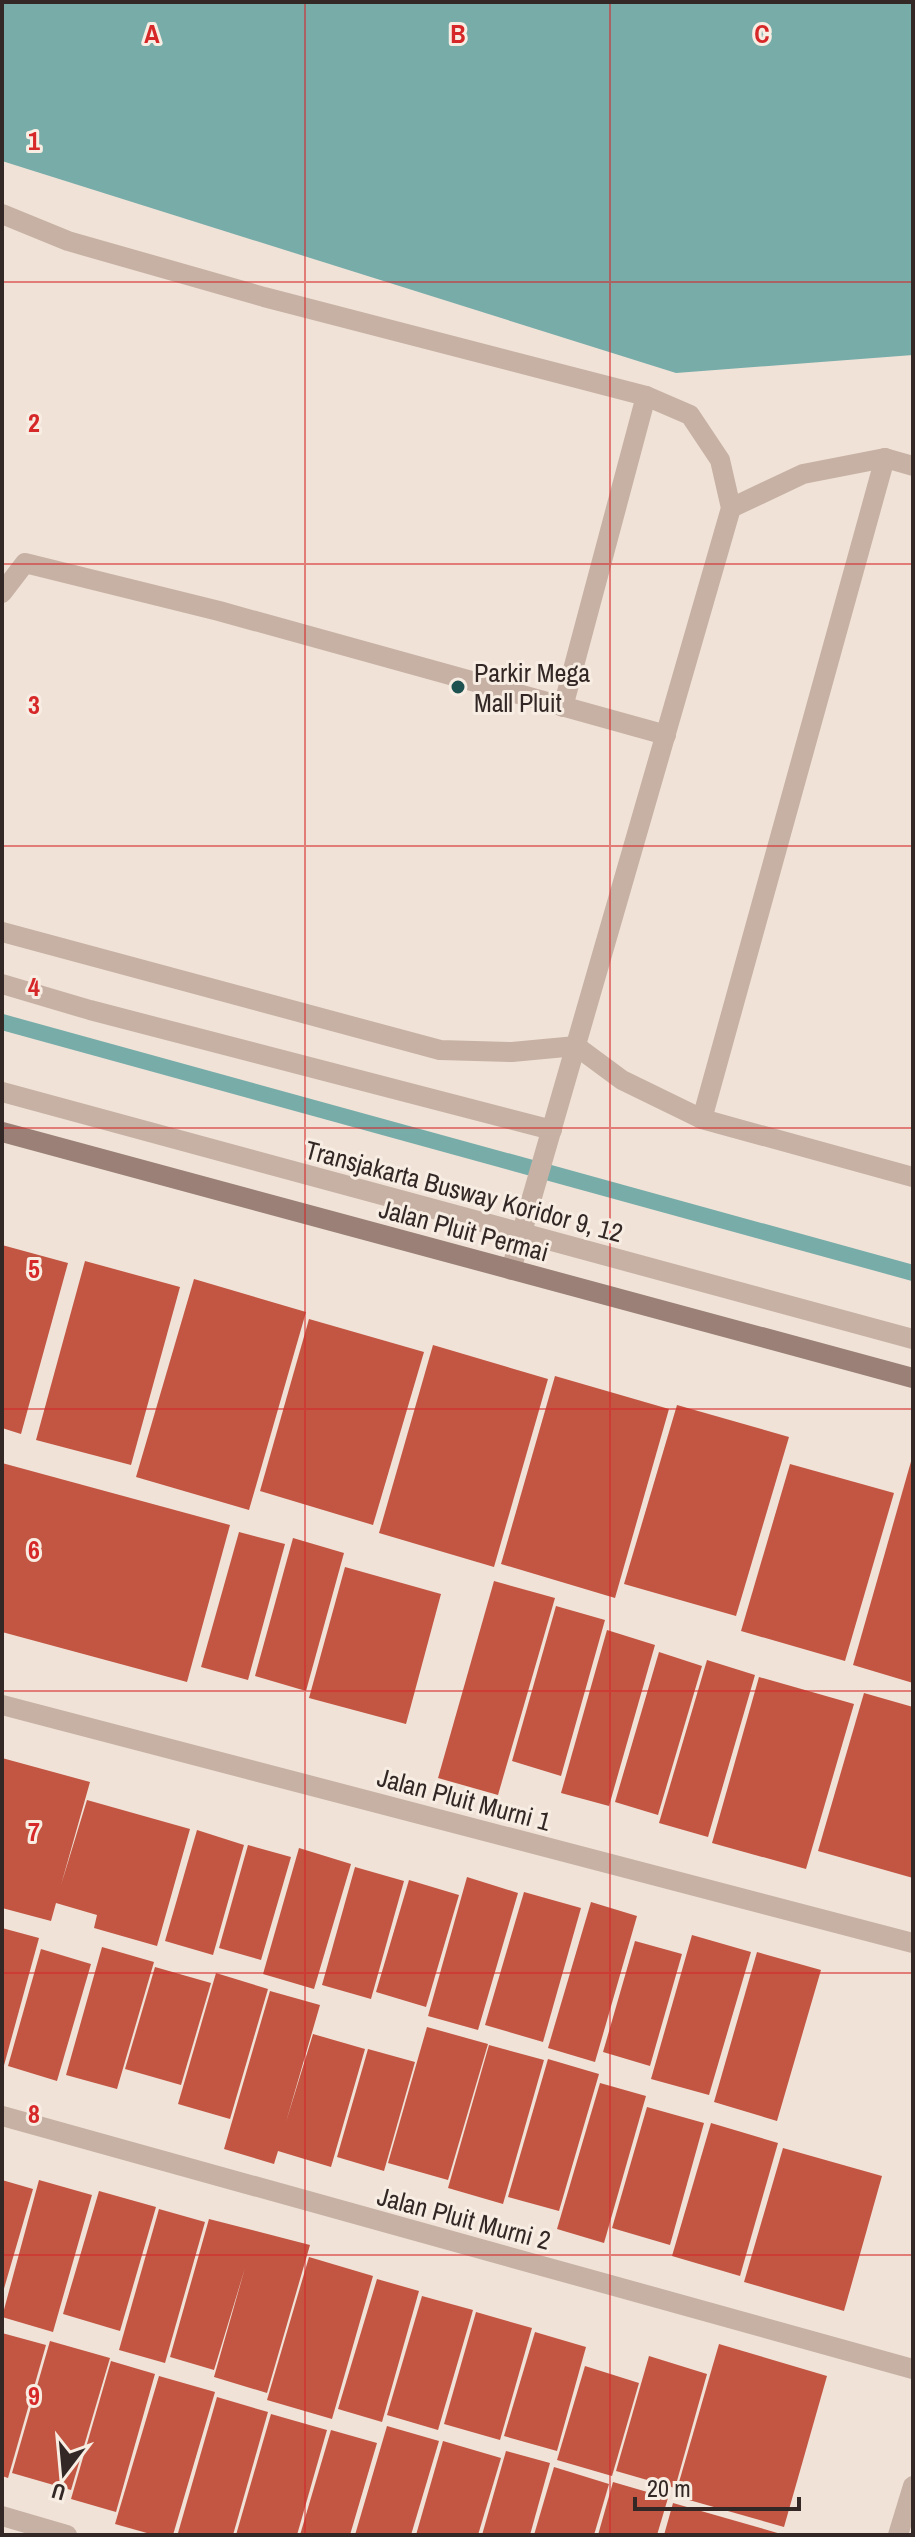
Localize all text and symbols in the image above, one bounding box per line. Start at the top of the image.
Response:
text: A [144,16,160,51]
text: B [450,16,466,51]
text: C [754,16,770,51]
text: 1 [28,123,40,158]
text: 2 [28,405,40,440]
place label: Parkir Mega Mall Pluit [474,655,590,720]
marker: Parkir Mega Mall Pluit [449,678,467,696]
text: 3 [28,687,40,722]
text: 4 [28,969,40,1004]
street label: Transjakarta Busway Koridor 9, 12 [301,1132,627,1250]
street label: Jalan Pluit Permai [375,1191,553,1269]
text: 5 [28,1251,40,1286]
text: 6 [28,1532,40,1567]
street label: Jalan Pluit Murni 1 [374,1759,555,1839]
text: 7 [28,1814,40,1849]
text: 8 [28,2096,40,2131]
street label: Jalan Pluit Murni 2 [374,2178,554,2258]
text: 9 [28,2378,40,2413]
north arrow [24,2433,104,2513]
scale bar [635,2461,799,2511]
text: 20 m [647,2472,691,2504]
text: U [48,2476,69,2508]

